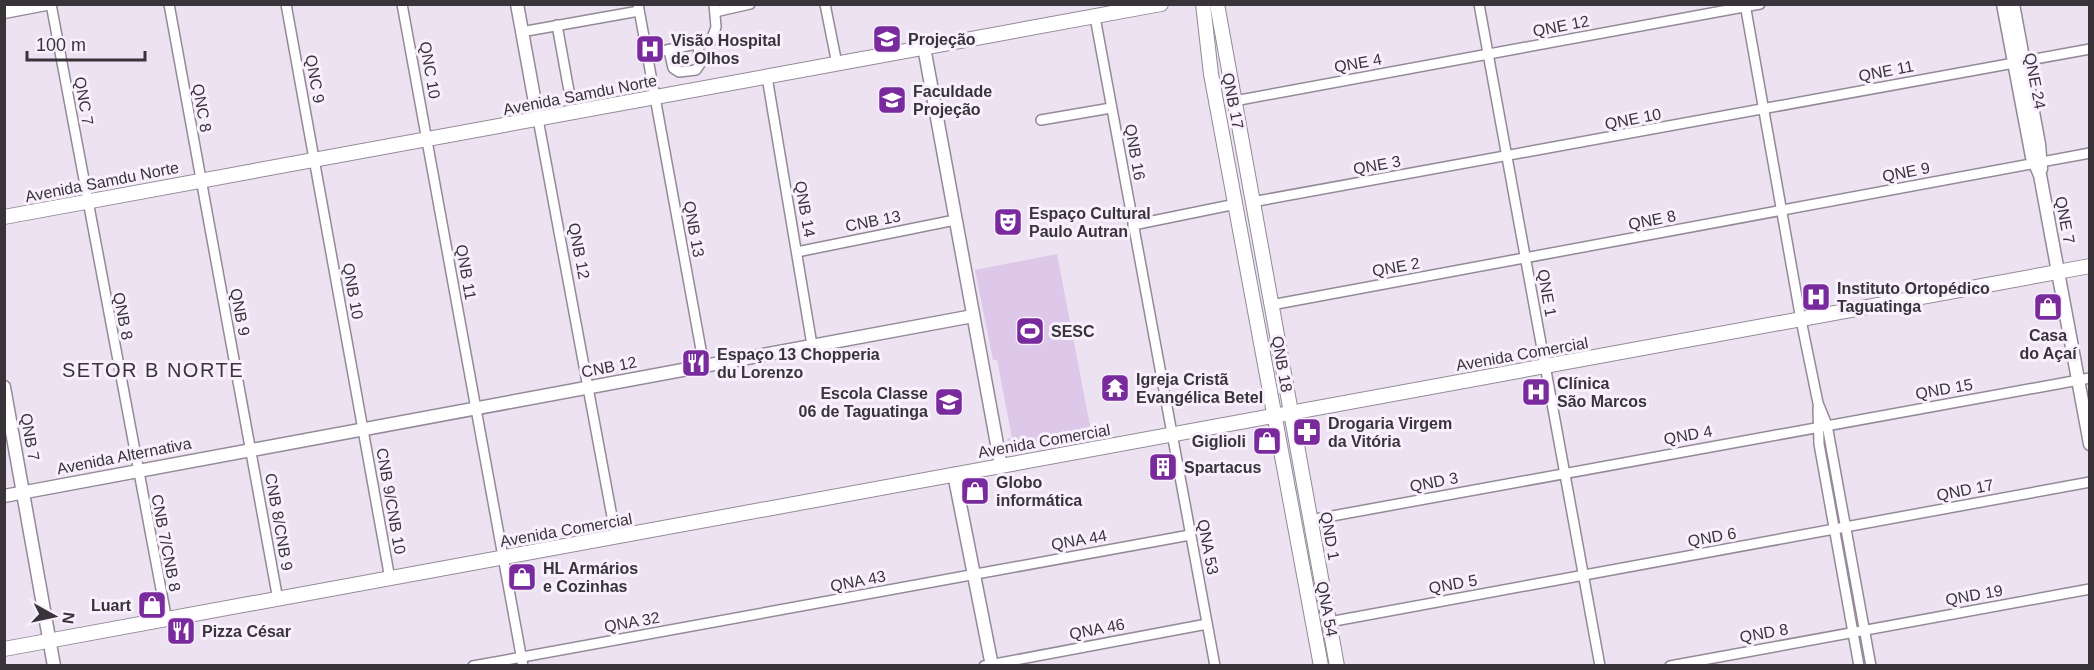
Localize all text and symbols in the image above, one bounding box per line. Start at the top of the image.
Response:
street label: QNE 12 [1531,12,1591,40]
school or university icon: Projeção [871,23,903,55]
scale bar [27,24,146,62]
place label: Projeção [908,31,976,48]
place label: Visão Hospital de Olhos [671,32,781,67]
hospital icon: Visão Hospital de Olhos [634,33,666,65]
text: 100 m [36,35,86,55]
street label: QNC 10 [417,40,443,100]
street label: QNE 4 [1333,50,1383,76]
street label: QNE 24 [2021,51,2049,111]
street label: QNC 9 [302,53,328,105]
street label: QNE 11 [1857,57,1915,85]
street label: QNB 17 [1219,71,1247,131]
street label: Avenida Samdu Norte [502,72,658,118]
street label: QNC 7 [71,75,97,127]
street label: QNC 8 [189,82,215,134]
place label: Faculdade Projeção [913,83,992,118]
school or university icon: Faculdade Projeção [876,84,908,116]
street label: QNE 10 [1603,105,1663,133]
street label: QNB 16 [1122,122,1148,182]
street label: QNE 3 [1352,152,1402,178]
street label: Avenida Samdu Norte [24,159,180,205]
street label: QNE 9 [1881,159,1931,185]
street label: QNB 14 [792,179,818,239]
street label: QNE 7 [2052,195,2078,245]
street label: QNB 13 [681,199,707,259]
place label: Espaço Cultural Paulo Autran [1029,205,1151,240]
theatre icon: Espaço Cultural Paulo Autran [992,206,1024,238]
street label: CNB 13 [844,207,902,235]
street label: QNE 8 [1627,207,1677,233]
street label: QNB 12 [565,221,593,281]
street label: QNB 11 [453,243,479,301]
street label: QNE 2 [1371,254,1421,280]
street label: QNB 10 [340,261,366,321]
street label: QNE 1 [1534,268,1560,318]
place label: Instituto Ortopédico Taguatinga [1837,280,1990,315]
hospital icon: Instituto Ortopédico Taguatinga [1800,281,1832,313]
street label: QNB 9 [227,287,253,337]
street label: QNB 8 [110,291,136,341]
shop icon: Casa do Açaí [2032,291,2064,323]
sports icon: SESC [1014,315,1046,347]
place label: SESC [1051,323,1095,340]
place label: Casa do Açaí [2019,327,2077,362]
street label: QNB 18 [1269,334,1295,394]
street label: Avenida Comercial [1455,334,1589,374]
place label: Espaço 13 Chopperia du Lorenzo [717,346,880,381]
restaurant icon: Espaço 13 Chopperia du Lorenzo [680,347,712,379]
street label: CNB 12 [580,353,638,381]
district label: SETOR B NORTE [62,359,244,381]
place label: Igreja Cristã Evangélica Betel [1136,371,1263,406]
temple icon: Igreja Cristã Evangélica Betel [1099,372,1131,404]
place label: Clínica São Marcos [1557,375,1647,410]
hospital icon: Clínica São Marcos [1520,376,1552,408]
street label: QND 15 [1914,376,1974,402]
place label: Escola Classe 06 de Taguatinga [798,385,928,420]
school or university icon: Escola Classe 06 de Taguatinga [933,386,965,418]
street label: QNB 7 [17,412,43,462]
place label: Drogaria Virgem da Vitória [1328,415,1452,450]
pharmacy icon: Drogaria Virgem da Vitória [1291,416,1323,448]
street label: Avenida Comercial [977,421,1111,461]
street label: QND 4 [1662,422,1714,448]
shop icon: Giglioli [1251,425,1283,457]
place label: Giglioli [1192,433,1246,450]
street label: Avenida Alternativa [55,435,193,477]
street label: CNB 9/CNB 10 [373,447,409,556]
building icon: Spartacus [1147,451,1179,483]
place label: Spartacus [1184,459,1261,476]
street label: QND 3 [1408,469,1460,495]
street label: CNB 8/CNB 9 [262,472,296,572]
place label: Globo informática [996,474,1082,509]
shop icon: Globo informática [959,475,991,507]
street label: QND 17 [1935,476,1995,504]
street label: CNB 7/CNB 8 [148,493,184,593]
street label: Avenida Comercial [499,510,633,550]
street label: QND 1 [1317,510,1343,562]
street label: QNA 53 [1194,518,1222,576]
street label: QND 6 [1686,524,1738,550]
street label: QNA 44 [1050,527,1108,553]
place label: HL Armários e Cozinhas [543,560,638,595]
shop icon: HL Armários e Cozinhas [506,561,538,593]
street label: QNA 43 [829,567,887,595]
street label: QND 5 [1427,571,1479,597]
street label: QNA 54 [1313,580,1341,638]
street label: QND 19 [1944,582,2004,608]
north arrow [24,586,84,646]
shop icon: Luart [136,589,168,621]
place label: Luart [91,597,132,614]
street label: QNA 32 [603,609,661,635]
text: N [59,611,78,625]
restaurant icon: Pizza César [165,615,197,647]
street label: QNA 46 [1068,615,1126,643]
street label: QND 8 [1738,620,1790,646]
place label: Pizza César [202,623,291,640]

